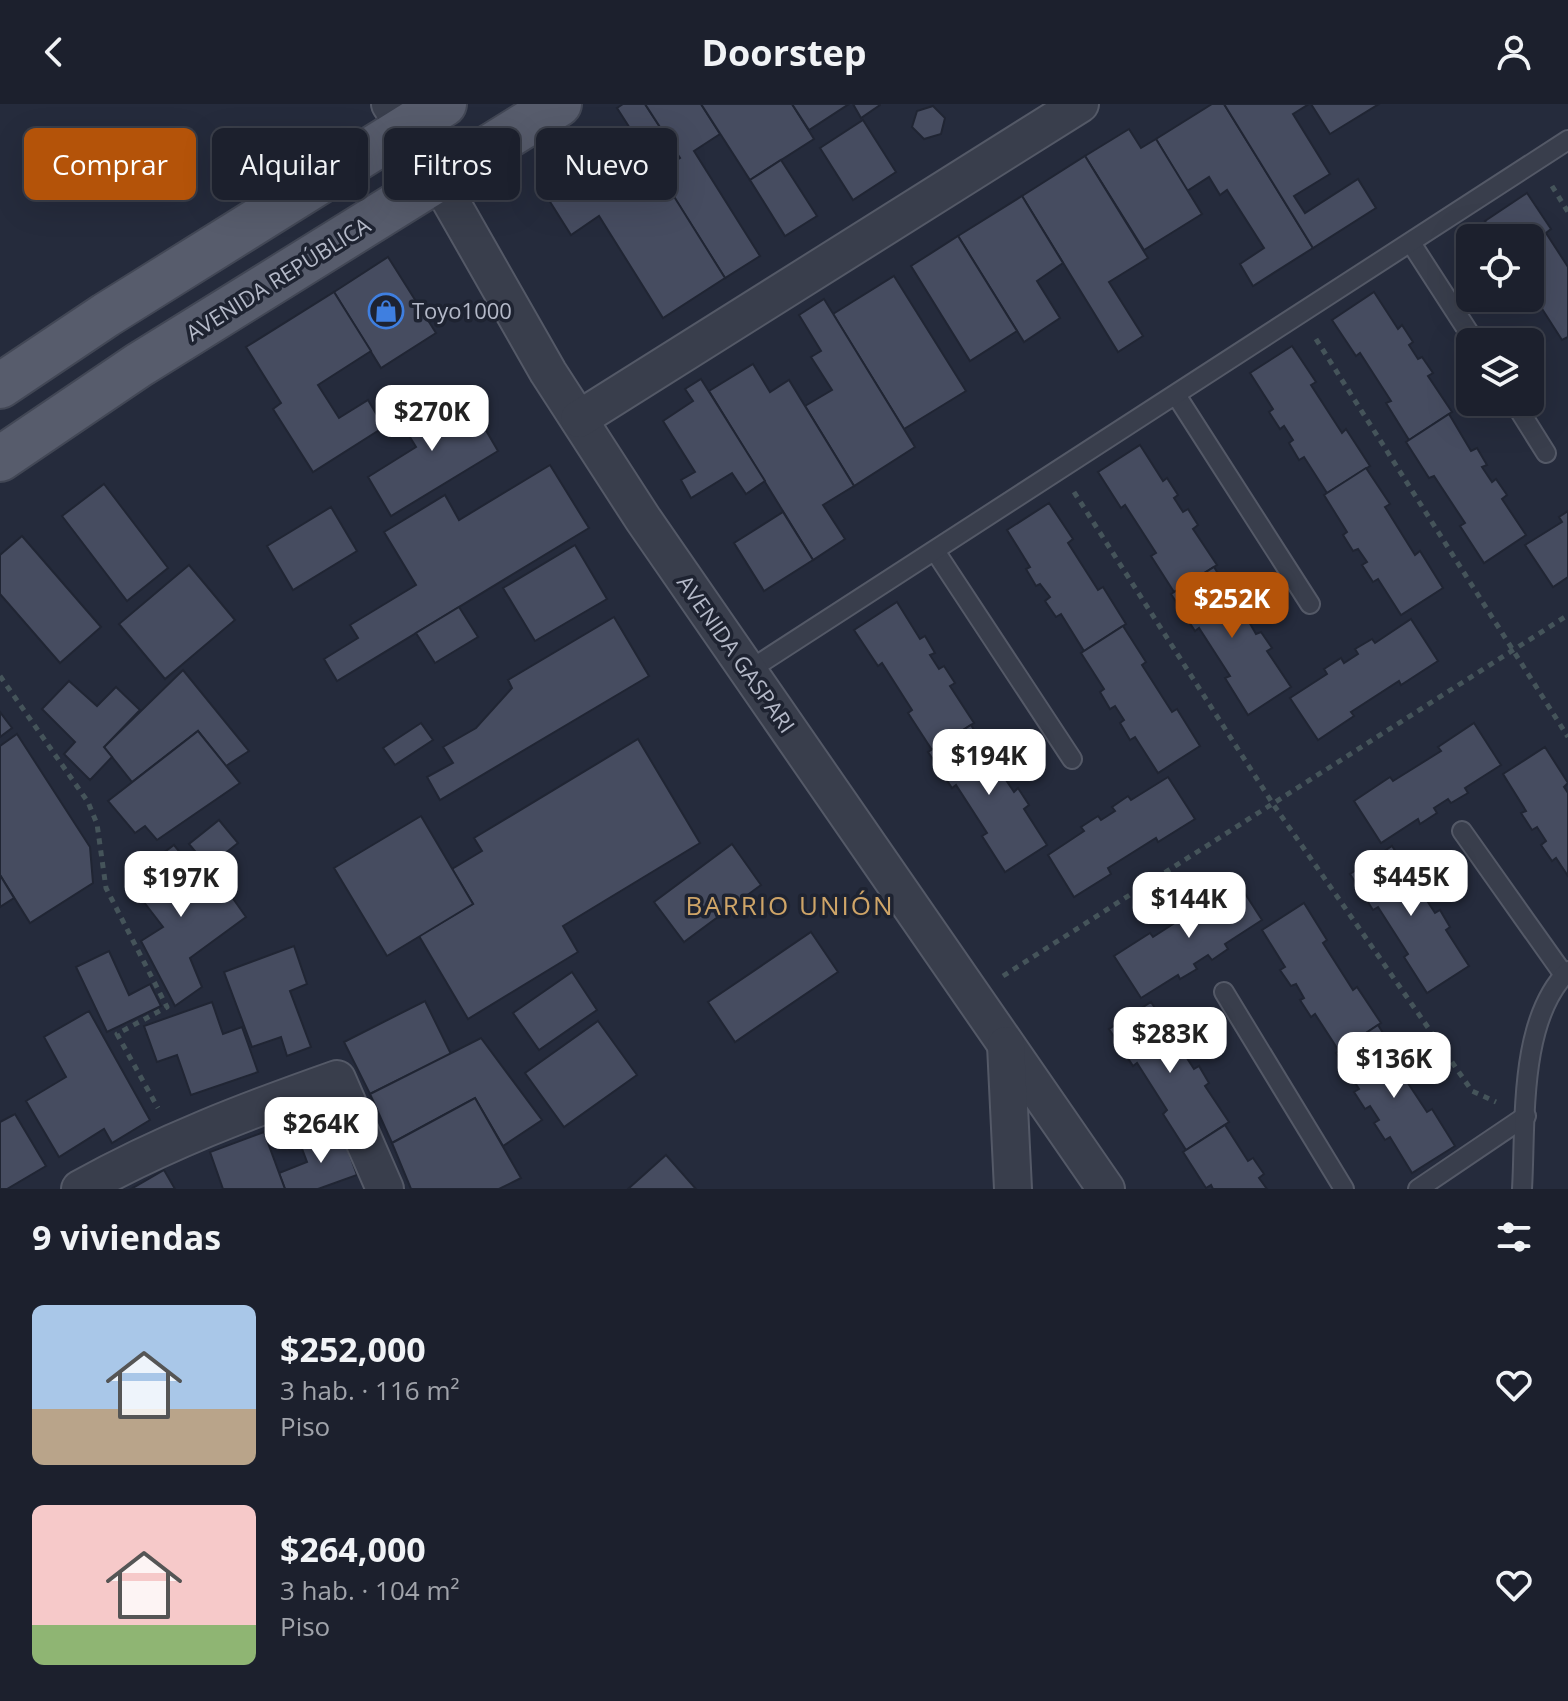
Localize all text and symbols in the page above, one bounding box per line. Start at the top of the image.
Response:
text: Doorstep [701,28,867,77]
icon: back [32,30,76,74]
icon: person [1492,30,1536,74]
chip: Comprar [24,128,196,200]
chip: Alquilar [212,128,368,200]
chip: Filtros [384,128,520,200]
chip: Nuevo [536,128,677,200]
street label: AVENIDA REPÚBLICA [180,209,375,347]
map controls [1456,224,1544,416]
button: locate [1456,224,1544,312]
shop icon: Toyo1000 [367,292,405,330]
place label: Toyo1000 [412,295,512,325]
button: layers [1456,328,1544,416]
pin: $270K [376,385,488,453]
text: $270K [394,393,470,429]
street label: AVENIDA GASPARI [671,568,803,738]
pin: $252K [1176,572,1288,640]
text: $252K [1194,580,1270,616]
pin: $194K [933,729,1045,797]
text: $194K [951,737,1027,773]
pin: $445K [1355,850,1467,918]
pin: $197K [125,851,237,919]
text: $445K [1373,858,1449,894]
text: $197K [143,859,219,895]
pin: $144K [1133,872,1245,940]
text: $144K [1151,880,1227,916]
district label: BARRIO UNIÓN [685,887,895,923]
pin: $283K [1114,1007,1226,1075]
text: $283K [1132,1015,1208,1051]
pin: $136K [1338,1032,1450,1100]
text: $136K [1356,1040,1432,1076]
pin: $264K [265,1097,377,1165]
text: $264K [283,1105,359,1141]
text: 9 viviendas [32,1214,221,1260]
icon: filters [1492,1215,1536,1259]
text: $252,000 [280,1326,426,1372]
icon: home [96,1337,192,1433]
icon: heart [1492,1363,1536,1407]
text: 3 hab. · 116 m² [280,1372,460,1408]
text: Piso [280,1408,330,1444]
text: $264,000 [280,1526,426,1572]
icon: home [96,1537,192,1633]
icon: heart [1492,1563,1536,1607]
text: 3 hab. · 104 m² [280,1572,460,1608]
text: Piso [280,1608,330,1644]

